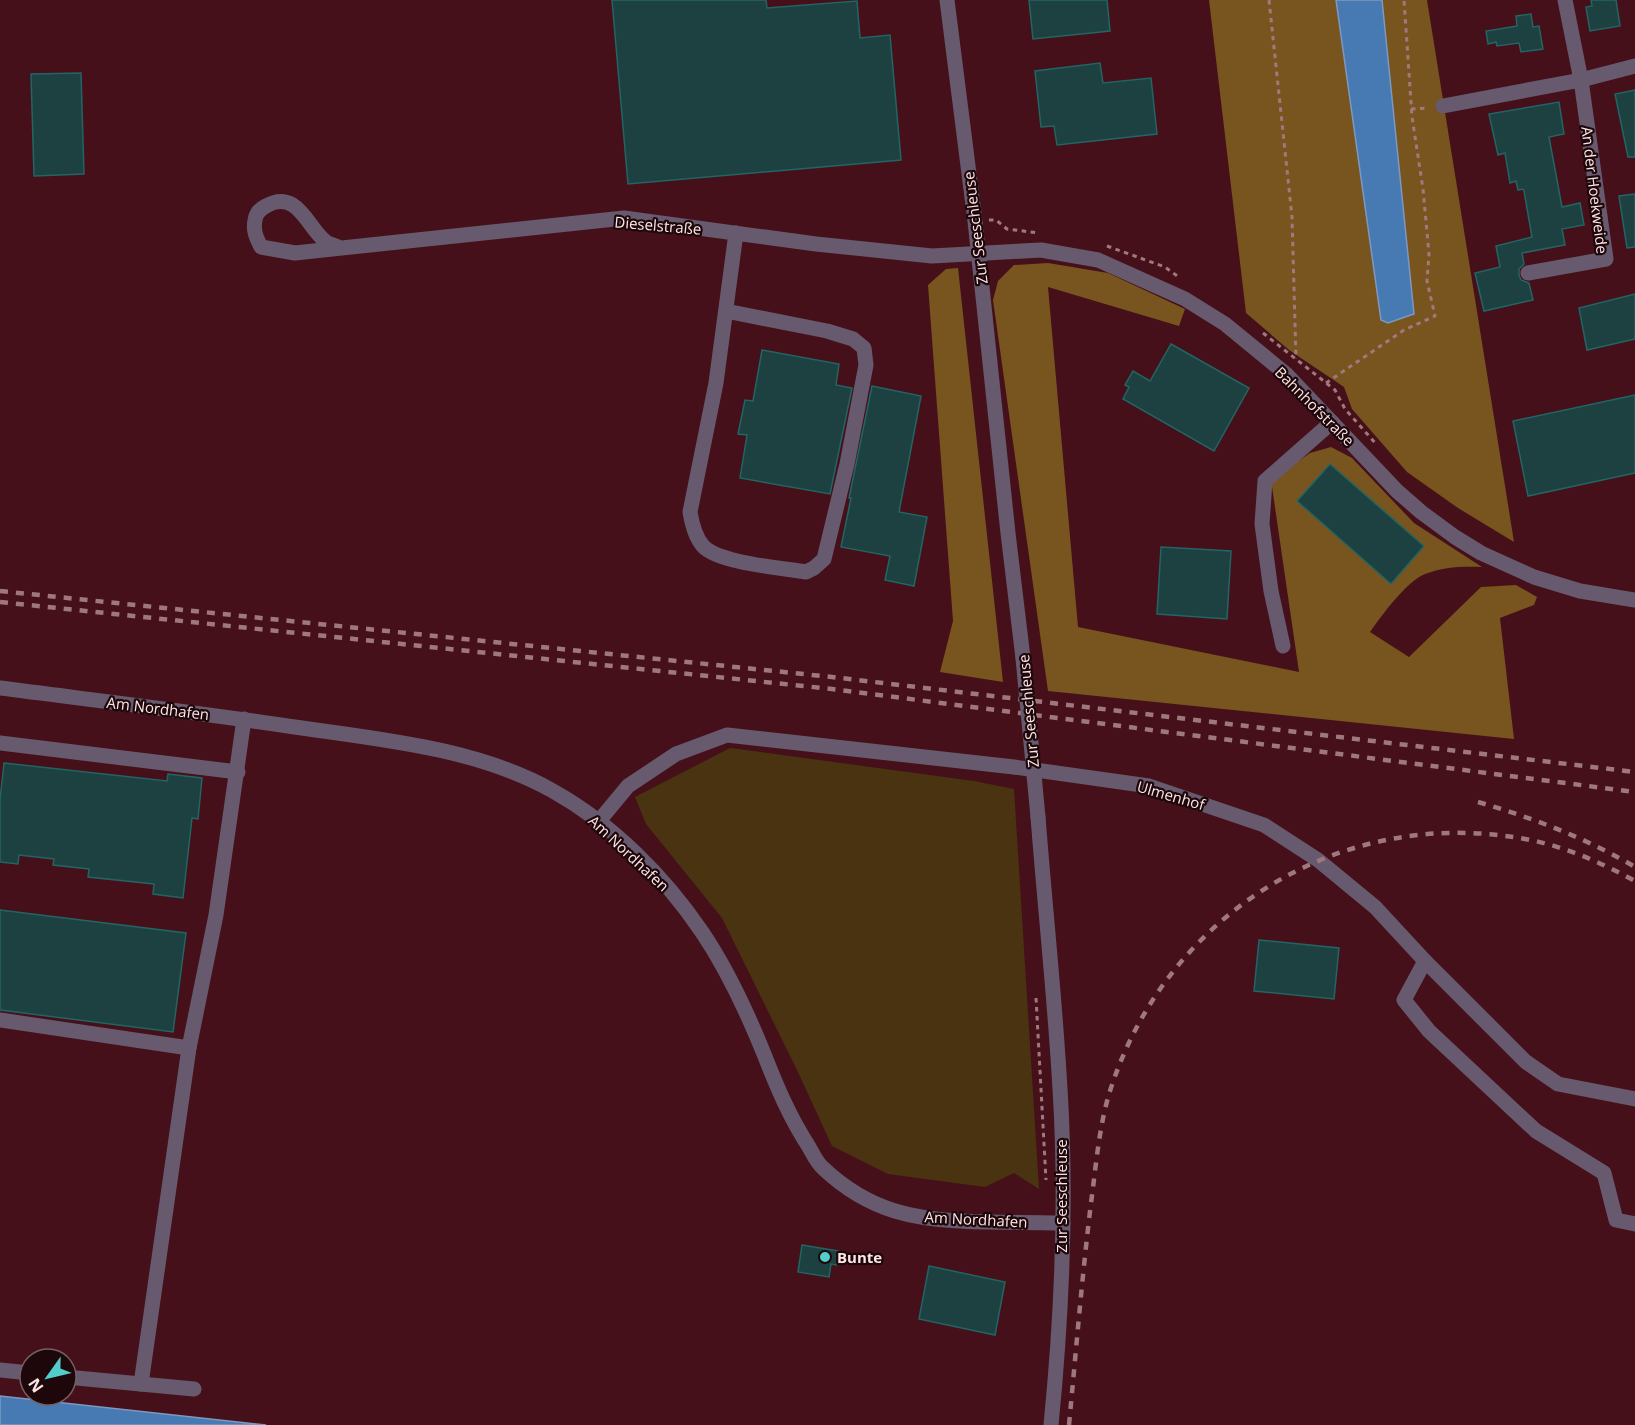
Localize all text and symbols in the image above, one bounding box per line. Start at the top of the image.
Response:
street label: An der Hoekweide [1577,125,1613,255]
street label: Zur Seeschleuse [958,171,992,285]
street label: Dieselstraße [614,211,702,239]
street label: Bahnhofstraße [1271,362,1359,450]
street label: Zur Seeschleuse [1013,654,1043,768]
street label: Am Nordhafen [106,692,210,724]
street label: Ulmenhof [1135,776,1208,814]
street label: Am Nordhafen [584,811,674,895]
street label: Zur Seeschleuse [1051,1139,1071,1253]
street label: Am Nordhafen [924,1206,1028,1232]
place label: Bunte [837,1247,882,1267]
marker: Bunte [818,1250,832,1264]
north arrow [18,1347,78,1407]
text: N [23,1374,48,1397]

